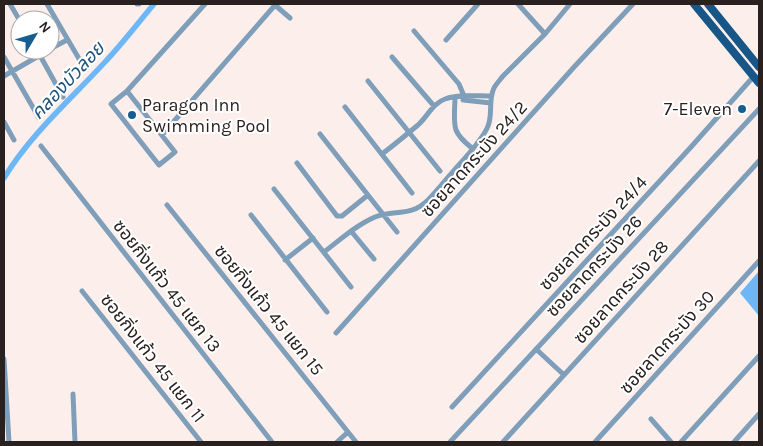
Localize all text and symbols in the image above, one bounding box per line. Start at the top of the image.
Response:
north arrow [10,10,60,60]
text: N [35,18,55,36]
water label: คลองบัวลอย [26,36,110,124]
place label: Paragon Inn Swimming Pool [142,94,270,137]
street label: ซอยลาดกระบัง 24/2 [416,96,532,222]
place label: 7-Eleven [664,98,732,120]
marker: 7-Eleven [736,103,748,115]
marker: Paragon Inn Swimming Pool [126,109,138,121]
street label: ซอยลาดกระบัง 24/4 [534,171,652,295]
street label: ซอยลาดกระบัง 26 [541,211,647,321]
street label: ซอยกิ่งแก้ว 45 แยก 13 [108,215,226,357]
street label: ซอยลาดกระบัง 28 [569,236,673,348]
street label: ซอยกิ่งแก้ว 45 แยก 15 [210,240,329,380]
street label: ซอยลาดกระบัง 30 [615,286,719,398]
street label: ซอยกิ่งแก้ว 45 แยก 11 [96,289,211,427]

